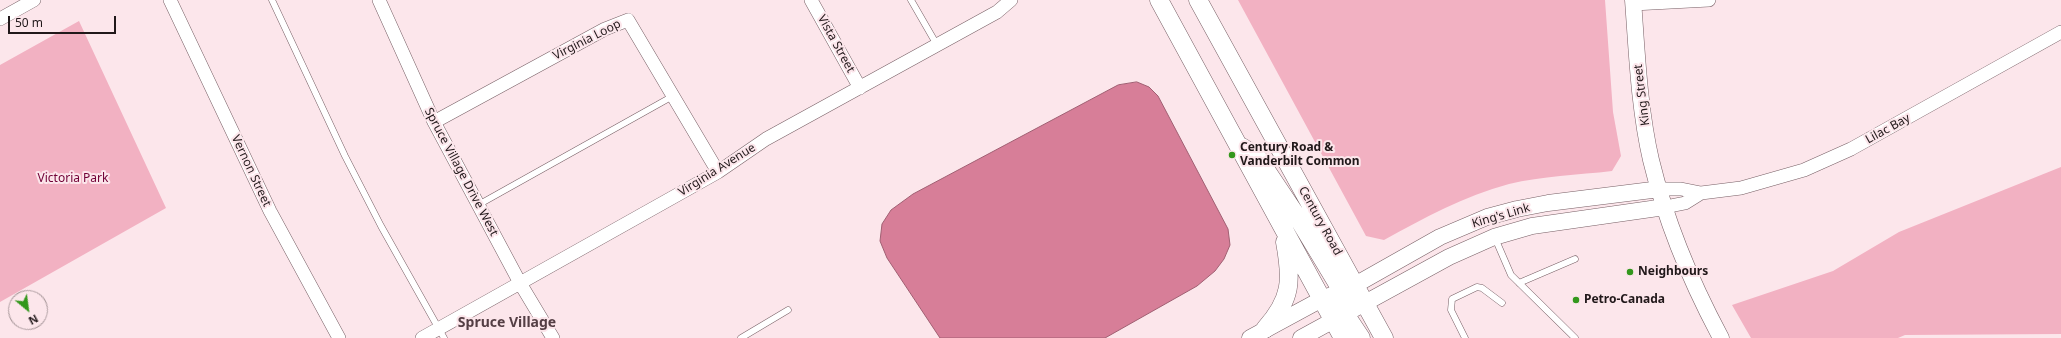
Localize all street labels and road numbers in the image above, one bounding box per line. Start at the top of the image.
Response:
street label: Vista Street [814,13,858,75]
street label: Virginia Loop [551,17,623,63]
street label: King Street [1631,63,1653,127]
street label: Spruce Village Drive West [421,105,501,239]
street label: Lilac Bay [1863,111,1913,147]
street label: Vernon Street [228,133,274,209]
street label: Virginia Avenue [676,141,758,199]
street label: Century Road [1295,184,1345,258]
street label: King's Link [1470,201,1532,231]

